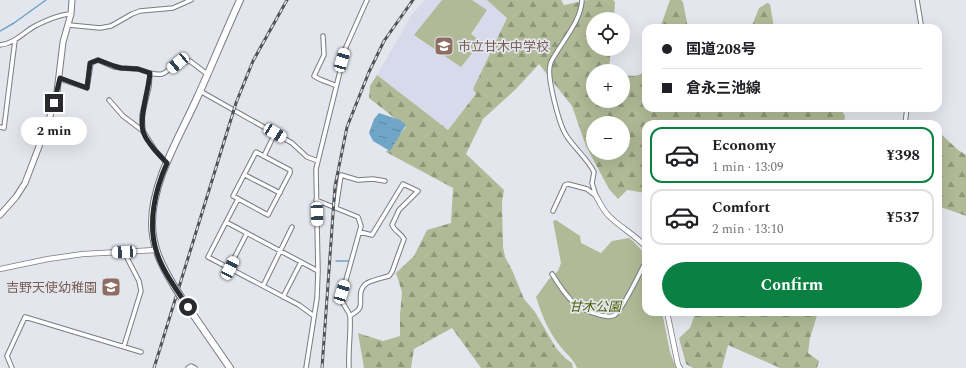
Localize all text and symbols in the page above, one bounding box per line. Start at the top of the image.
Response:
map controls [586,12,630,160]
button: locate [586,12,630,56]
school or university icon: 市立甘木中学校 [433,35,455,57]
place label: 市立甘木中学校 [458,37,549,57]
text: 国道208号 [686,38,756,61]
car [333,47,351,73]
car [165,51,191,75]
button: + [586,64,630,108]
text: 倉永三池線 [686,77,761,100]
route end [45,94,63,112]
button: − [586,116,630,160]
callout: 2 min [21,117,87,145]
text: 2 min [37,121,71,141]
car [262,122,288,144]
text: Economy [712,134,776,157]
icon: car [664,137,700,173]
text: ¥398 [886,144,920,167]
text: 1 min · 13:09 [712,157,784,177]
text: Comfort [712,196,770,219]
icon: car [664,199,700,235]
car [311,202,323,226]
text: ¥537 [886,206,920,229]
text: 2 min · 13:10 [712,219,784,239]
car [112,245,136,259]
car [219,255,241,281]
button: Confirm [662,262,922,308]
school or university icon: 吉野天使幼稚園 [100,276,122,298]
place label: 吉野天使幼稚園 [6,278,97,298]
car [333,279,351,305]
park label: 甘木公園 [569,297,623,317]
route start [179,298,197,316]

